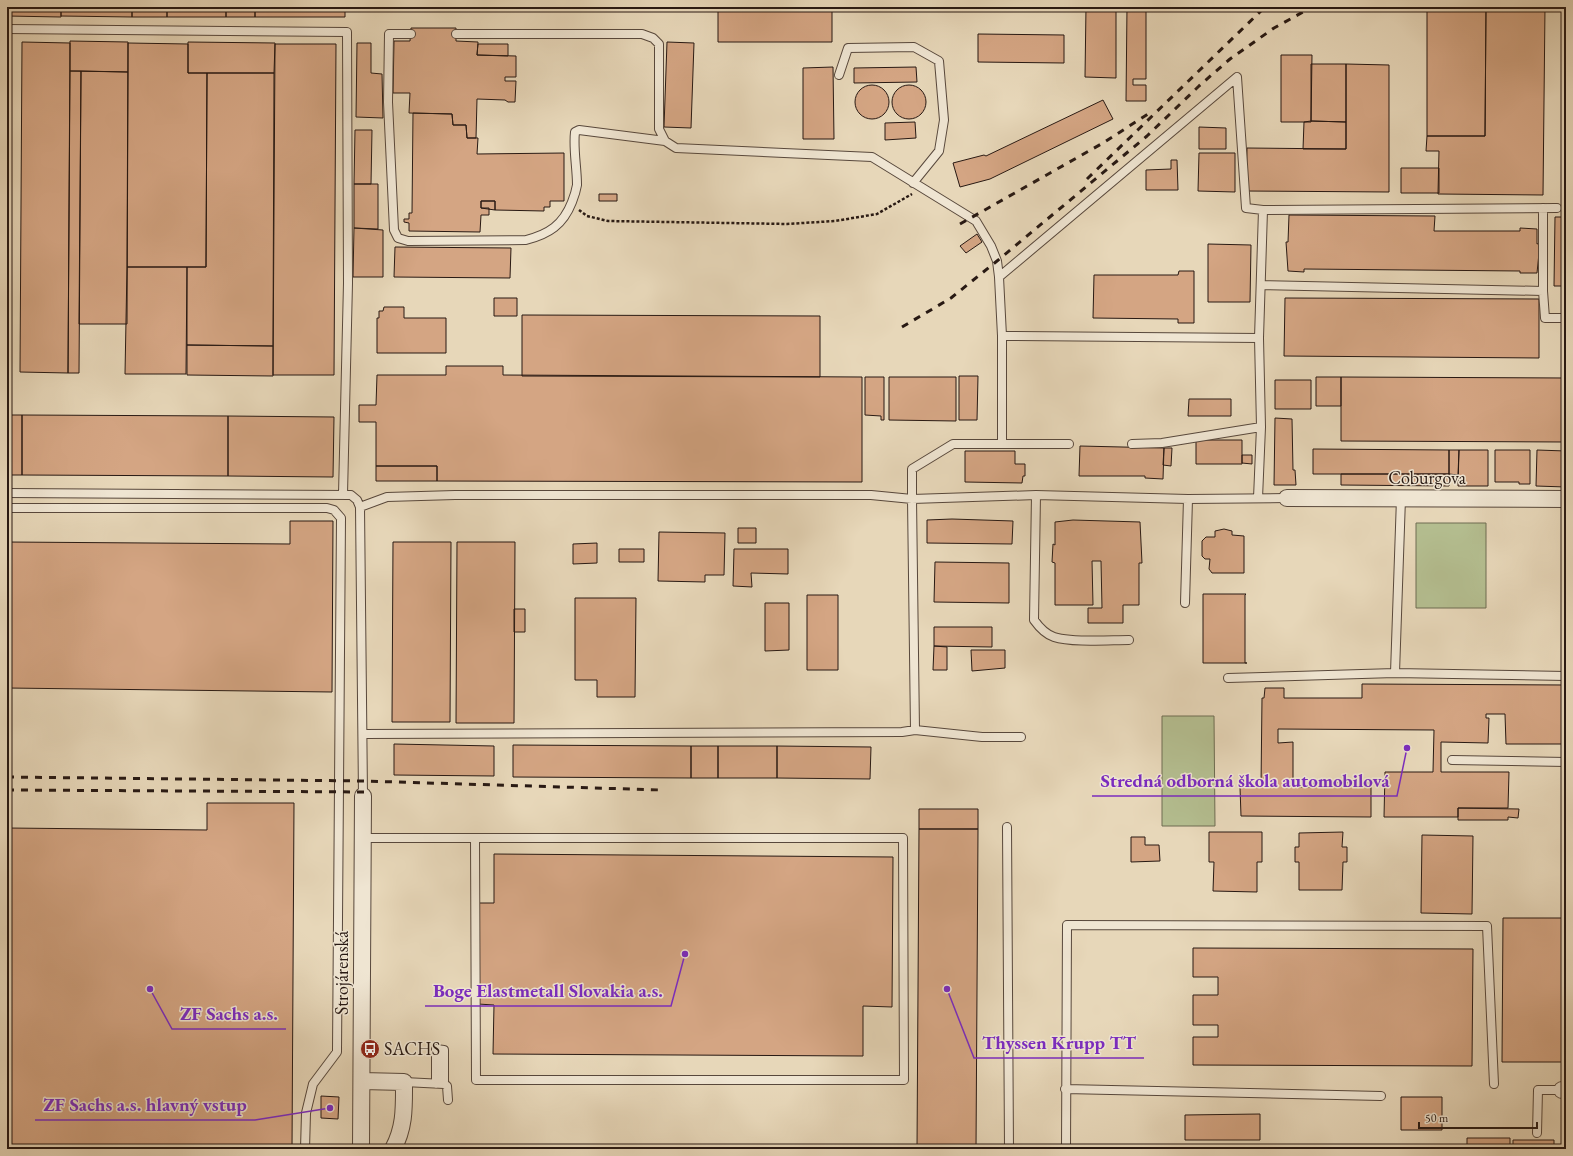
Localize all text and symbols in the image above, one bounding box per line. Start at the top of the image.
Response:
street label: Coburgova [1388,466,1467,489]
callout: Stredná odborná škola automobilová [1092,765,1397,796]
text: Stredná odborná škola automobilová [1100,768,1390,793]
street label: Strojárenská [330,930,353,1015]
callout: Boge Elastmetall Slovakia a.s. [425,975,671,1006]
text: Boge Elastmetall Slovakia a.s. [433,978,663,1003]
callout: ZF Sachs a.s. [172,998,286,1029]
text: ZF Sachs a.s. [180,1001,278,1026]
callout: Thyssen Krupp TT [974,1027,1144,1058]
text: Thyssen Krupp TT [982,1030,1137,1055]
place label: SACHS [384,1037,440,1060]
bus stop icon: SACHS [359,1038,381,1060]
callout: ZF Sachs a.s. hlavný vstup [35,1089,255,1120]
text: ZF Sachs a.s. hlavný vstup [43,1092,247,1117]
scale bar [1419,1104,1537,1130]
text: 50 m [1425,1110,1449,1126]

